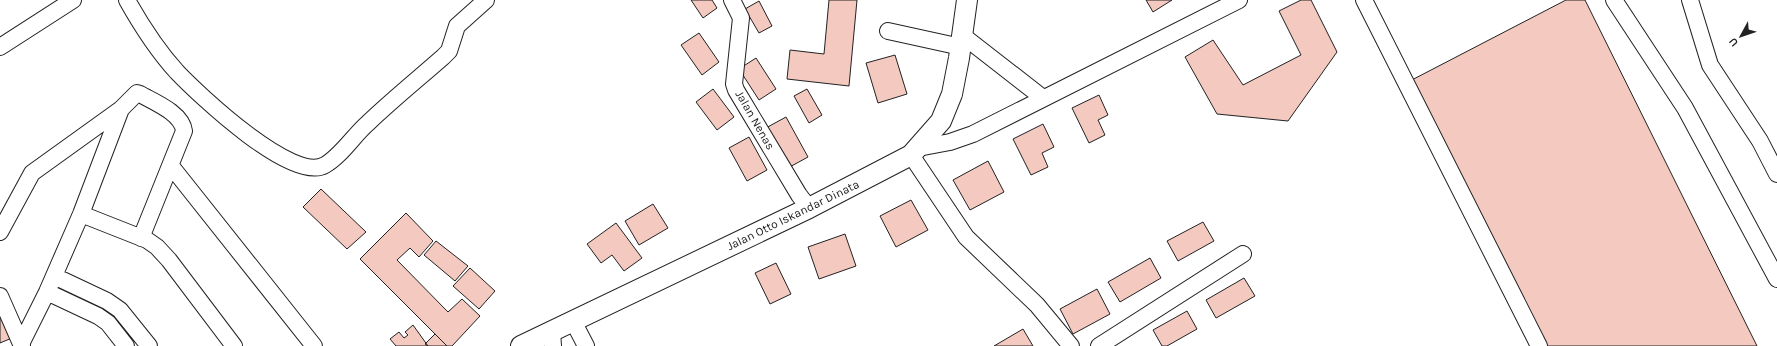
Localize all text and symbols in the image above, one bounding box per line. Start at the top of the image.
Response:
north arrow [1721,16,1761,56]
text: U [1726,35,1741,49]
street label: Jalan Nenas [732,88,778,152]
street label: Jalan Otto Iskandar Dinata [725,177,861,253]

